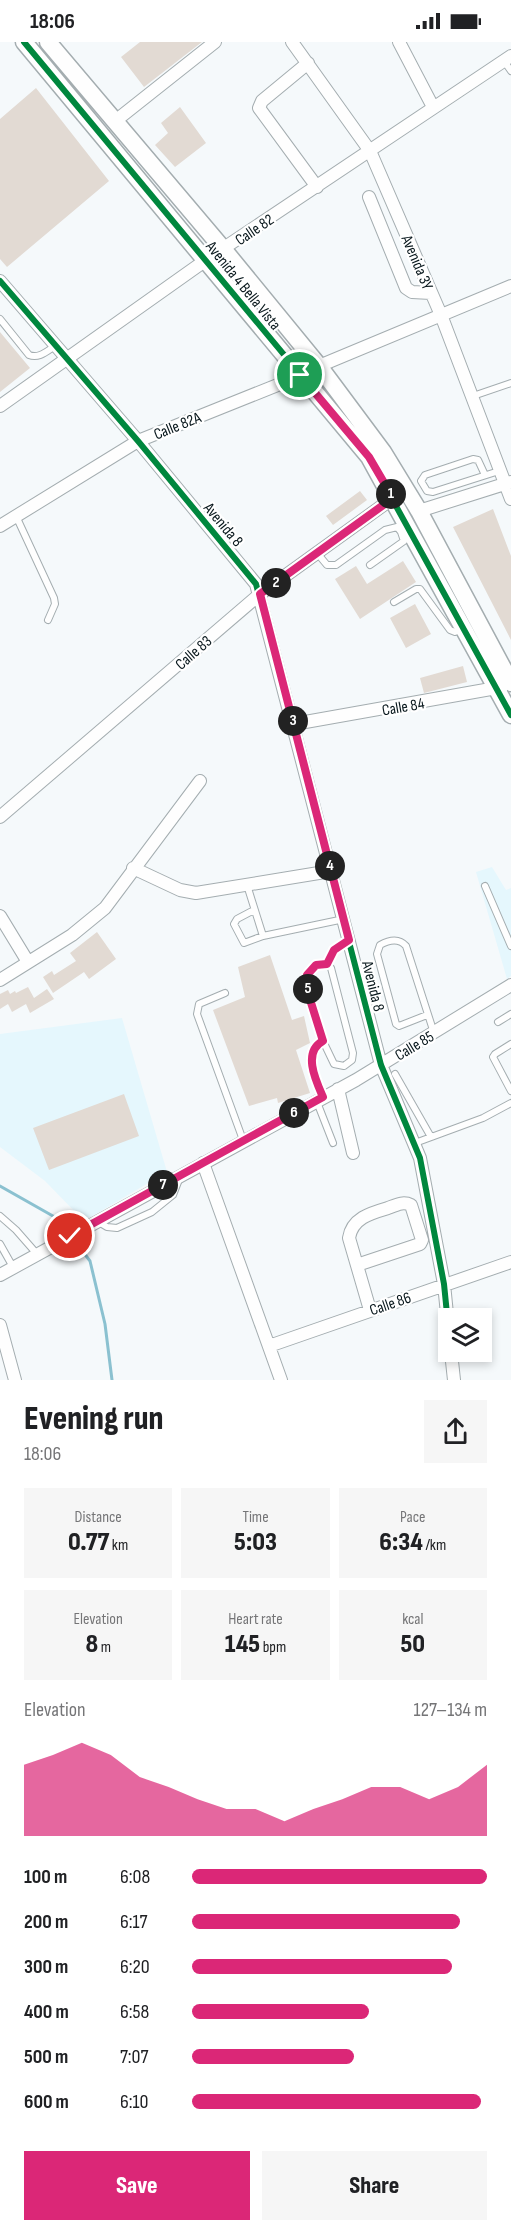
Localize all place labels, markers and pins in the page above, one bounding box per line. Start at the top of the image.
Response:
pin [274,349,325,400]
pin: 1 [376,479,406,509]
pin: 2 [261,568,291,598]
pin: 3 [278,706,308,736]
pin: 4 [315,851,345,881]
pin: 5 [293,974,323,1004]
pin: 6 [279,1098,309,1128]
pin: 7 [148,1170,178,1200]
pin [44,1210,95,1261]

